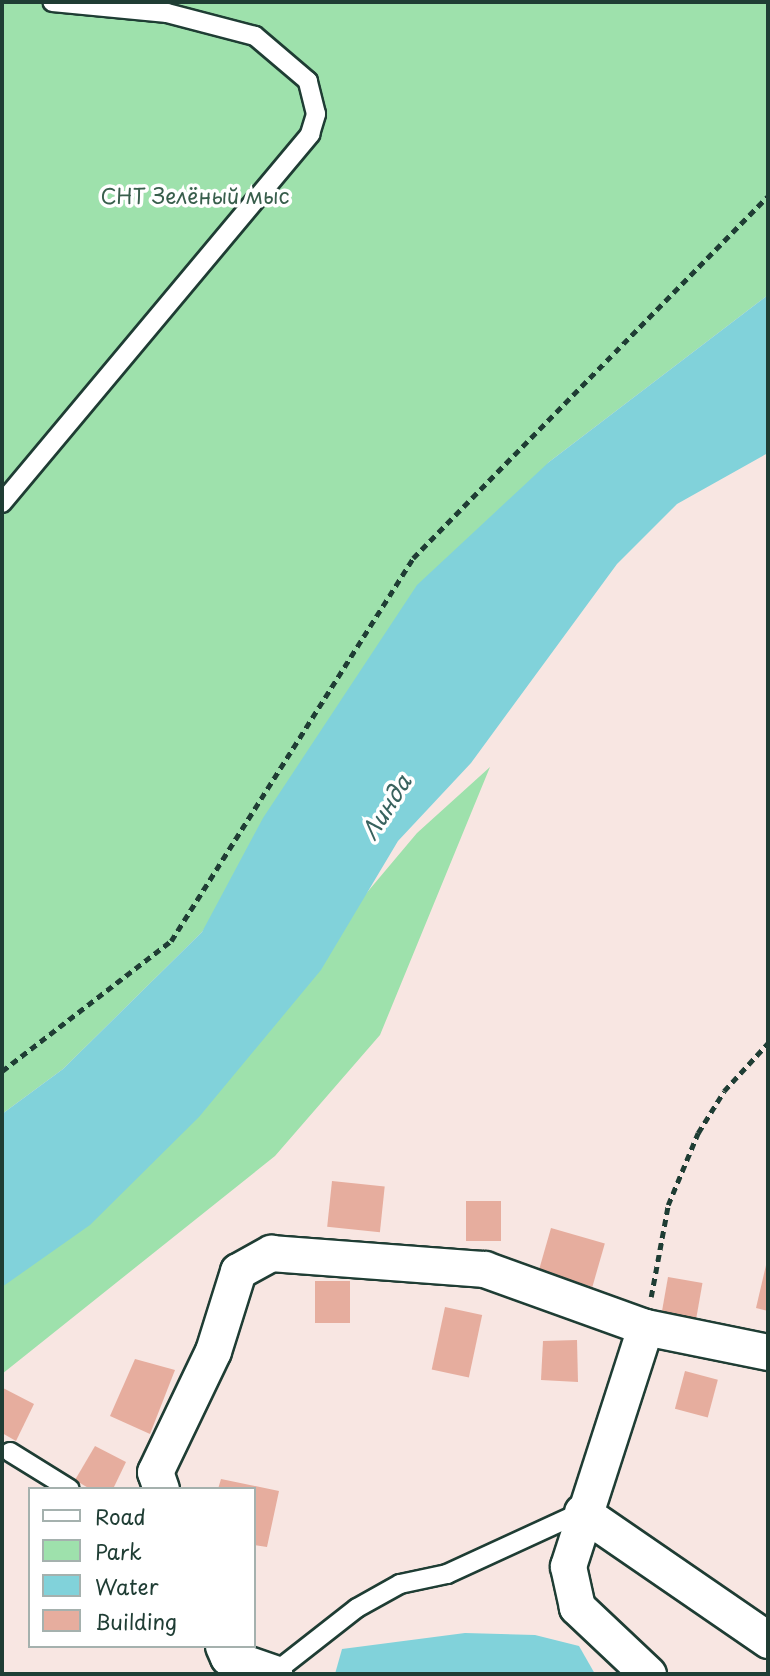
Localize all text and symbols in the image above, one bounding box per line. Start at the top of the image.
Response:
park label: СНТ Зелёный мыс [100,182,290,208]
water label: Линда [355,769,417,845]
legend [28,1487,256,1648]
text: Road [95,1500,146,1532]
text: Park [95,1535,142,1567]
text: Water [95,1570,158,1602]
text: Building [95,1605,177,1637]

